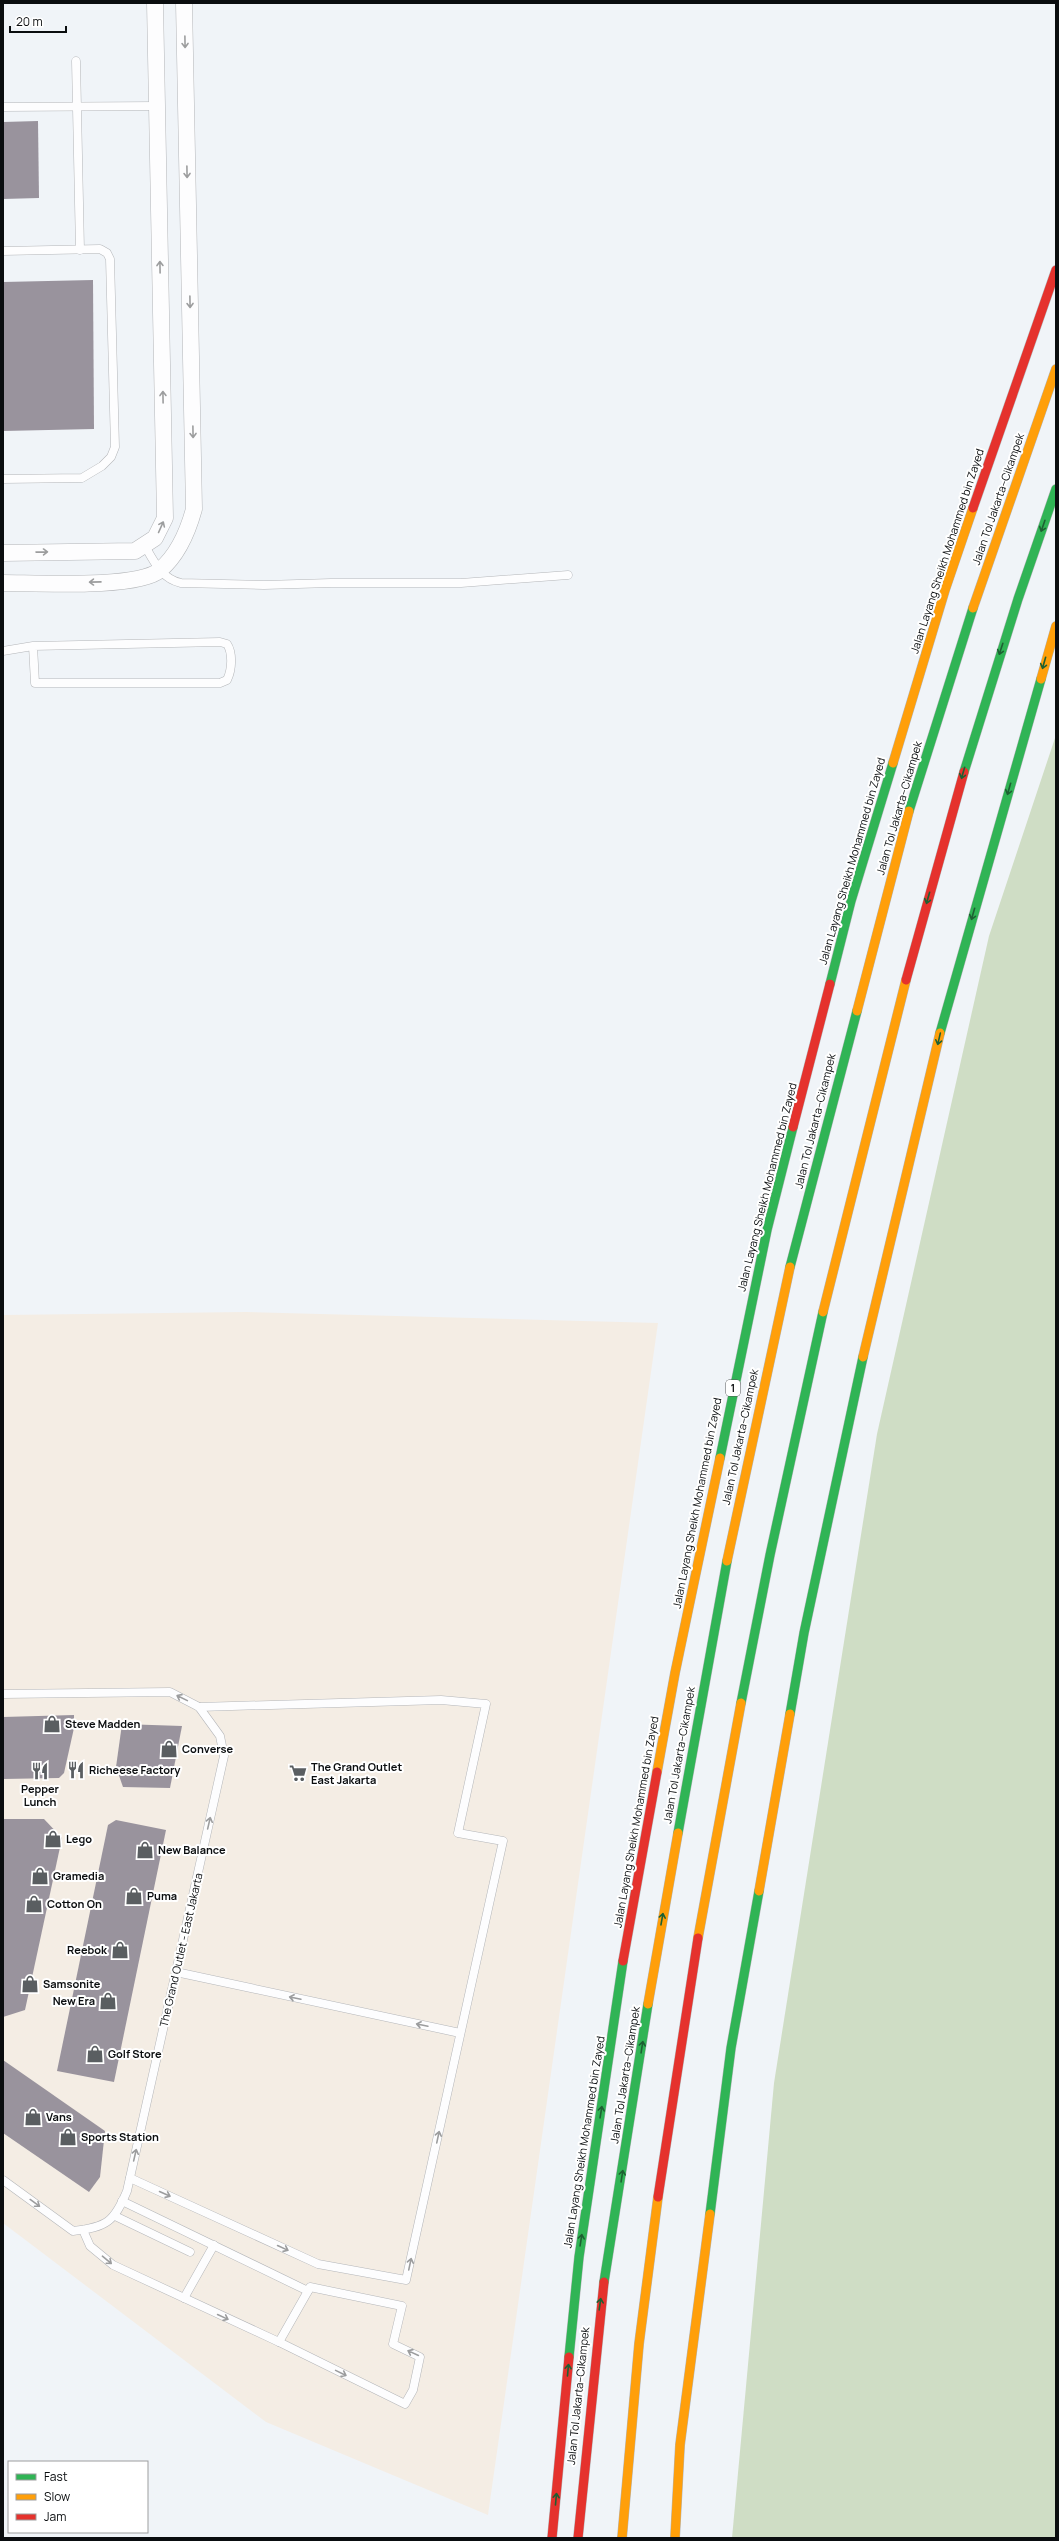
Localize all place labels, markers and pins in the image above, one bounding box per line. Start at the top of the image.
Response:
shop icon: Steve Madden [42,1714,62,1734]
place label: Steve Madden [65,1716,141,1731]
shop icon: Converse [159,1739,179,1759]
place label: Converse [182,1741,233,1756]
place label: The Grand Outlet East Jakarta [311,1759,402,1787]
restaurant icon: Richeese Factory [66,1760,86,1780]
restaurant icon: Pepper Lunch [30,1761,50,1781]
place label: Richeese Factory [89,1762,181,1777]
supermarket icon: The Grand Outlet East Jakarta [288,1763,308,1783]
place label: Pepper Lunch [21,1781,60,1809]
shop icon: Lego [43,1829,63,1849]
place label: Lego [66,1831,92,1846]
shop icon: New Balance [135,1840,155,1860]
place label: New Balance [158,1842,226,1857]
shop icon: Gramedia [30,1866,50,1886]
place label: Gramedia [53,1868,104,1883]
shop icon: Puma [124,1886,144,1906]
place label: Puma [147,1888,177,1903]
shop icon: Cotton On [24,1894,44,1914]
place label: Cotton On [47,1896,102,1911]
shop icon: Reebok [110,1940,130,1960]
place label: Reebok [67,1942,108,1957]
shop icon: Samsonite [20,1974,40,1994]
place label: Samsonite [43,1976,101,1991]
shop icon: New Era [98,1991,118,2011]
place label: New Era [53,1993,95,2008]
shop icon: Golf Store [85,2044,105,2064]
place label: Golf Store [108,2046,162,2061]
shop icon: Vans [23,2107,43,2127]
place label: Vans [46,2109,72,2124]
shop icon: Sports Station [58,2127,78,2147]
place label: Sports Station [81,2129,159,2144]

